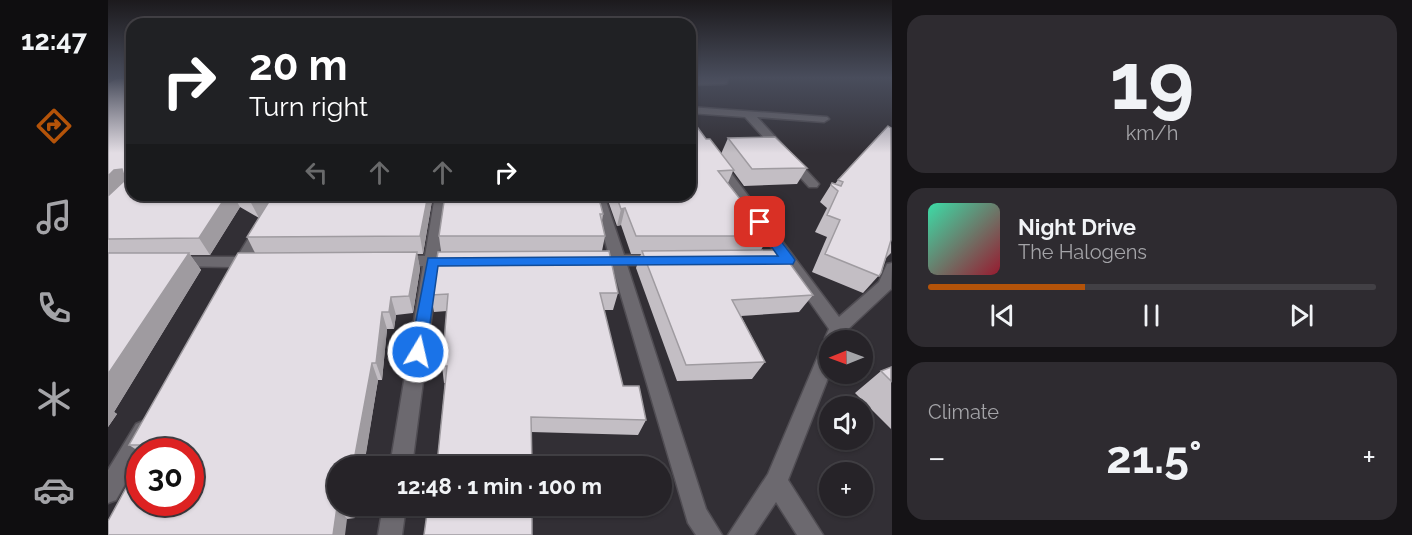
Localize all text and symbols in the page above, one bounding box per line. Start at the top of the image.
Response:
text: 12:47 [21,25,87,56]
text: 19 [1110,36,1194,127]
text: 20 m [249,41,348,90]
icon: right [150,42,228,120]
text: Turn right [249,91,368,122]
icon: directions [33,105,75,147]
text: km/h [1126,121,1178,145]
icon: left [300,156,333,189]
icon: ahead [363,156,396,189]
icon: ahead [426,156,459,189]
icon: right [489,156,522,189]
icon: music [33,196,75,238]
pin [734,196,785,247]
icon: arrive [743,205,776,238]
text: Night Drive [1018,214,1136,240]
text: The Halogens [1018,240,1147,264]
icon: phone [33,287,75,329]
icon: previous [986,299,1019,332]
icon: pause [1135,299,1168,332]
icon: next [1285,299,1318,332]
position arrow [386,320,450,384]
north arrow [819,330,873,384]
map controls [819,330,873,516]
icon: climate [33,378,75,420]
button: sound [819,396,873,450]
text: Climate [928,400,999,424]
text: 21.5° [1106,431,1202,484]
speed limit sign: 30 [126,438,204,516]
text: − [928,438,946,477]
text: + [1362,438,1376,477]
button: + [819,462,873,516]
icon: car [33,469,75,511]
text: 12:48 · 1 min · 100 m [397,473,602,499]

